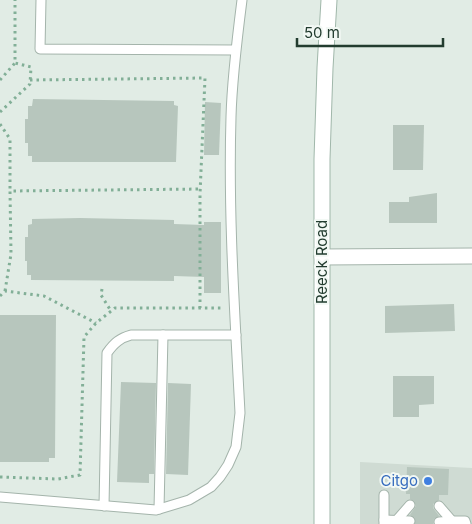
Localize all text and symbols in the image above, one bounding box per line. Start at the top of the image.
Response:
scale bar [297,15,443,47]
text: 50 m [304,23,340,42]
street label: Reeck Road [312,220,331,304]
place label: Citgo [380,471,418,490]
marker: Citgo [422,475,434,487]

